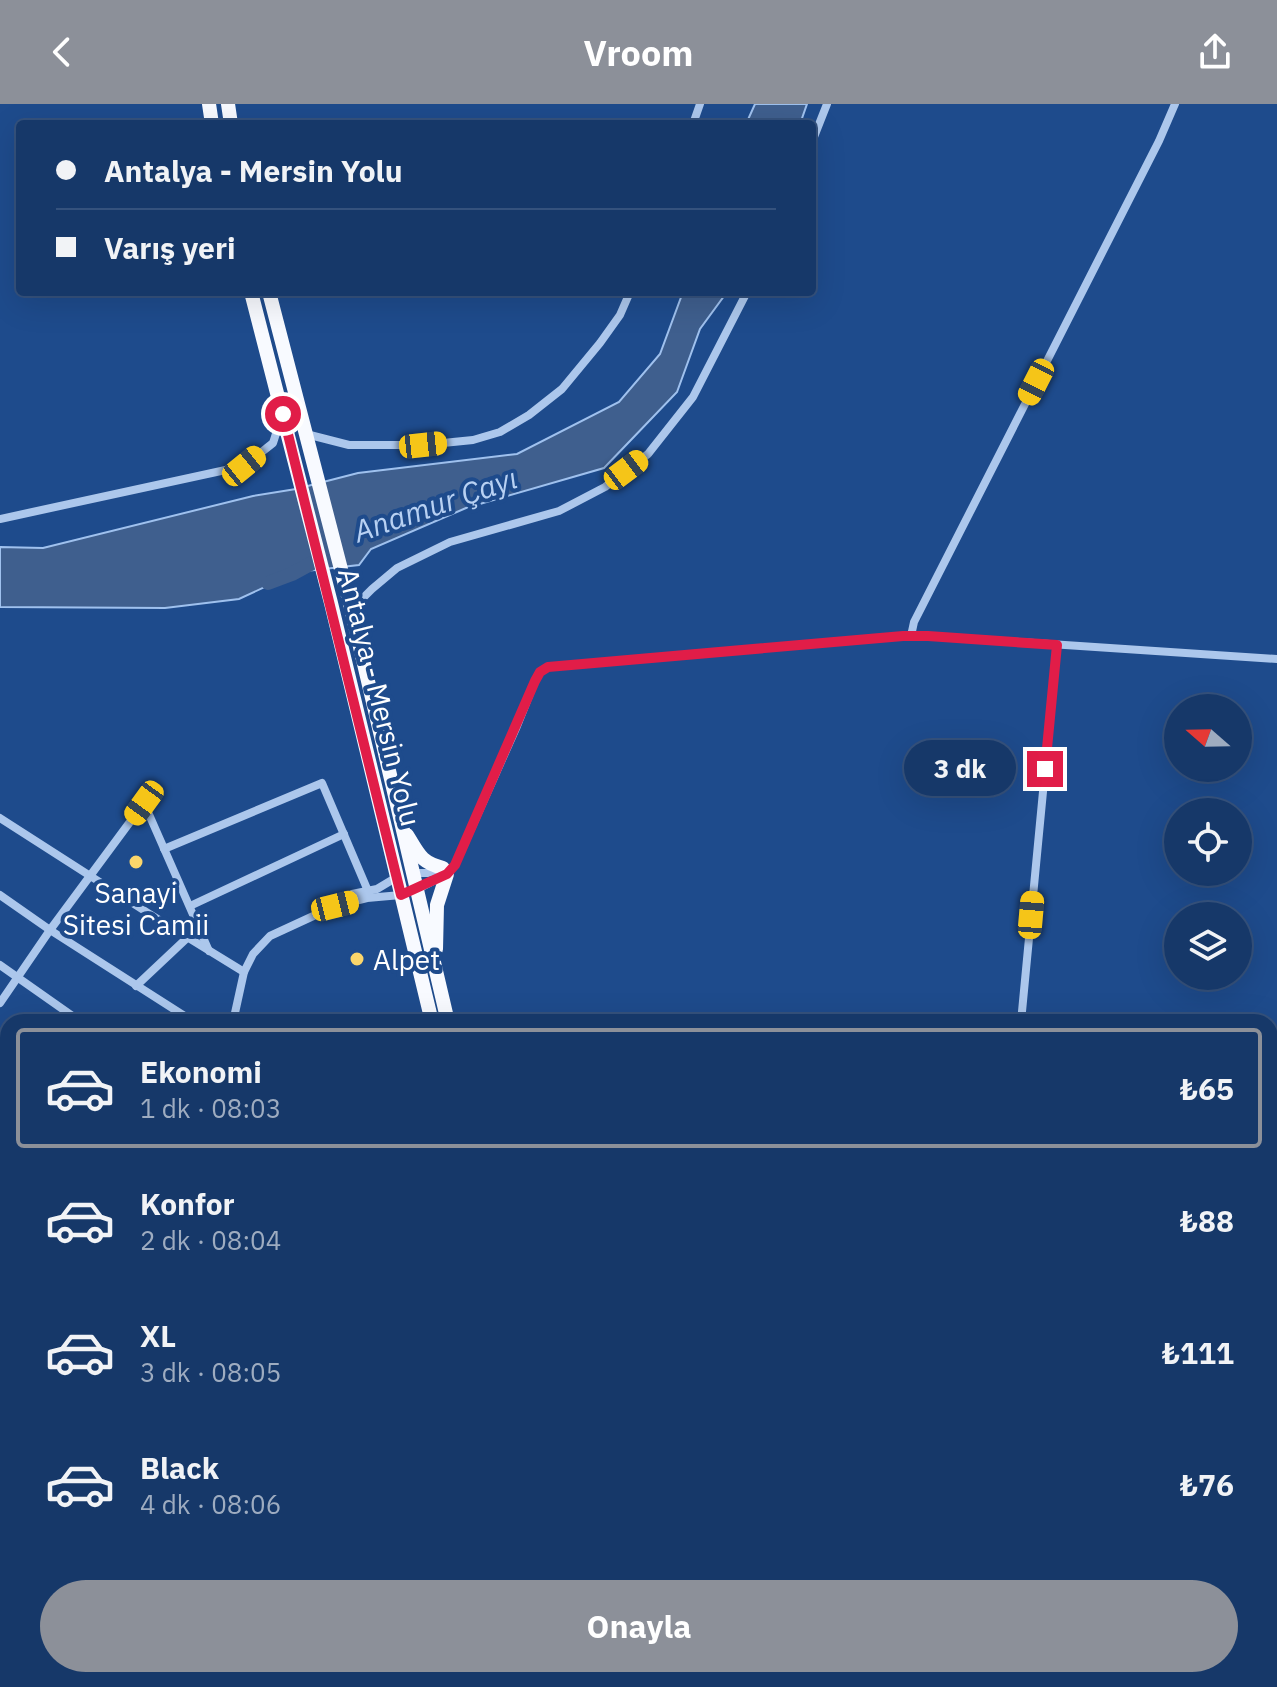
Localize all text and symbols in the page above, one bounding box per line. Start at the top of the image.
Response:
text: Vroom [584,29,693,76]
icon: back [40,30,84,74]
icon: share [1193,30,1237,74]
text: Antalya - Mersin Yolu [104,151,403,190]
text: Varış yeri [104,228,236,267]
car [1014,355,1058,409]
route start [265,396,301,432]
car [398,431,448,459]
car [218,442,270,490]
car [600,446,652,494]
water label: Anamur Çayı [347,458,522,551]
street label: Antalya - Mersin Yolu [330,564,430,830]
north arrow [1164,694,1252,782]
map controls [1164,694,1252,990]
callout: 3 dk [905,741,1017,797]
text: 3 dk [934,751,986,785]
route end [1027,751,1063,787]
car [120,777,168,829]
button: locate [1164,798,1252,886]
marker: Sanayi Sitesi Camii [127,853,145,871]
place label: Sanayi Sitesi Camii [63,874,209,943]
car [309,889,361,923]
car [1017,890,1045,940]
button: layers [1164,902,1252,990]
place label: Alpet [373,941,440,978]
marker: Alpet [348,950,366,968]
icon: car [44,1052,116,1124]
text: Ekonomi [140,1052,262,1091]
text: ₺65 [1180,1069,1234,1108]
text: 1 dk · 08:03 [140,1091,281,1125]
icon: car [44,1184,116,1256]
text: Konfor [140,1184,235,1223]
text: ₺88 [1180,1201,1234,1240]
text: 2 dk · 08:04 [140,1223,281,1257]
icon: car [44,1316,116,1388]
text: XL [140,1316,176,1355]
text: ₺111 [1162,1333,1234,1372]
text: 3 dk · 08:05 [140,1355,281,1389]
icon: car [44,1448,116,1520]
text: Black [140,1448,219,1487]
text: ₺76 [1180,1465,1234,1504]
text: 4 dk · 08:06 [140,1487,281,1521]
button: Onayla [40,1580,1238,1672]

